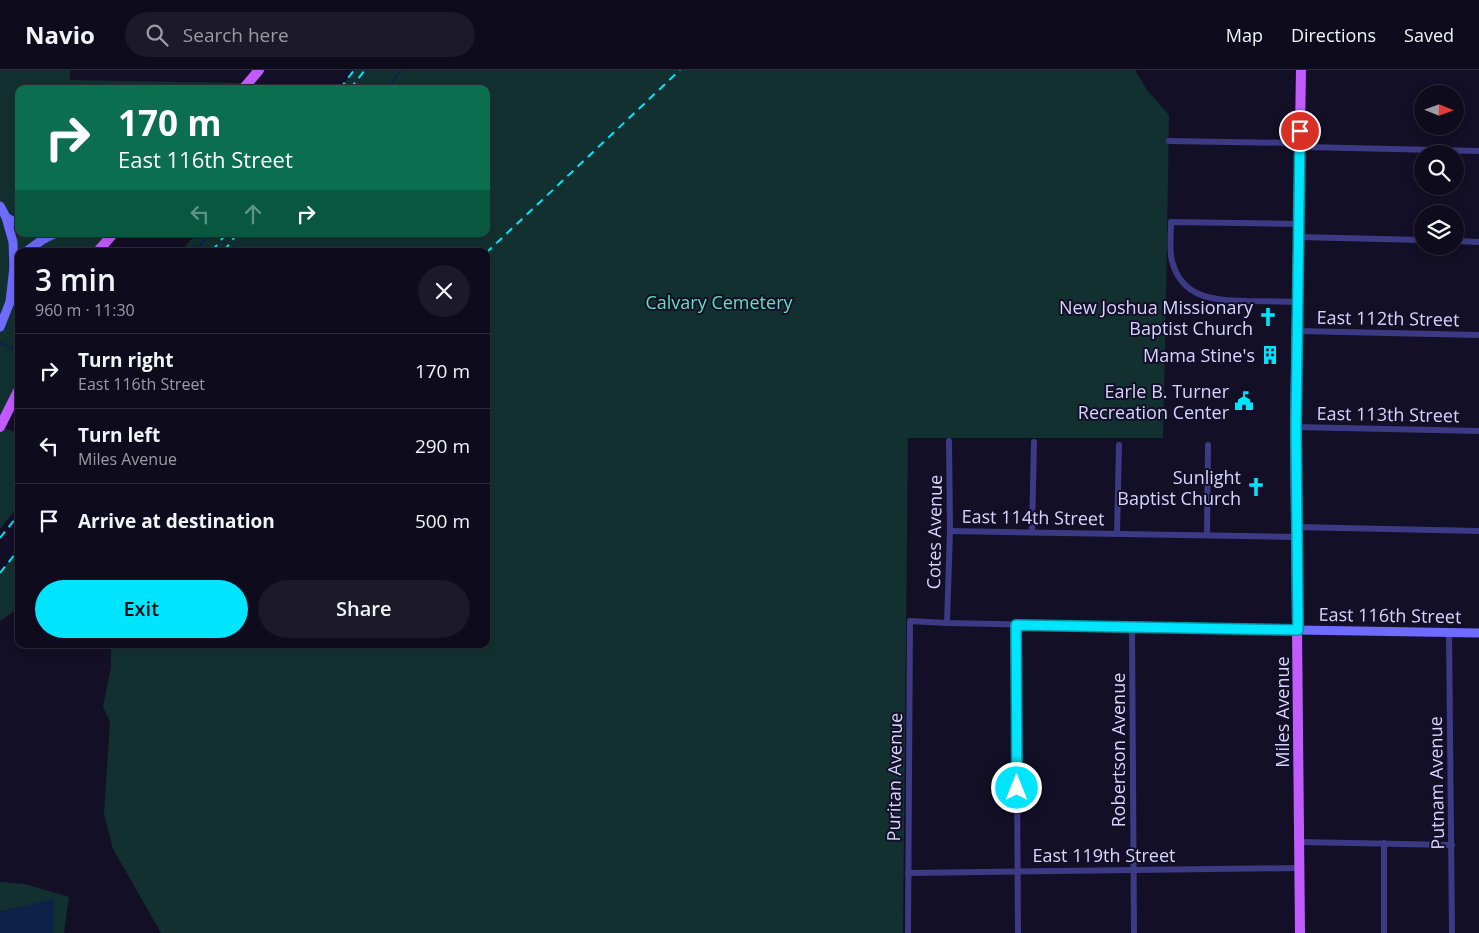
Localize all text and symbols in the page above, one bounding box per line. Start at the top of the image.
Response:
search box [125,12,475,57]
text: Navio [25,18,95,51]
icon: search [143,21,171,49]
text: Search here [183,22,289,48]
text: Map [1226,23,1263,47]
text: Directions [1291,23,1376,47]
text: Saved [1404,23,1454,47]
north arrow [1414,85,1464,135]
map controls [1414,85,1464,255]
text: 170 m [118,99,222,146]
icon: right [35,105,100,170]
pin [1279,110,1321,152]
icon: arrive [1286,117,1314,145]
text: East 116th Street [118,144,293,174]
button: search [1414,145,1464,195]
icon: left [186,200,214,228]
icon: ahead [239,200,267,228]
icon: right [292,200,320,228]
button: layers [1414,205,1464,255]
text: 3 min [35,259,116,300]
button: close [418,265,470,317]
park label: Calvary Cemetery [645,290,794,314]
place label: New Joshua Missionary Baptist Church [1059,295,1254,340]
text: 960 m · 11:30 [35,299,135,321]
street label: East 112th Street [1316,305,1460,331]
church icon: New Joshua Missionary Baptist Church [1257,306,1279,328]
place label: Mama Stine's [1143,343,1255,367]
building icon: Mama Stine's [1259,344,1281,366]
text: Turn right [78,347,173,373]
icon: right [35,357,63,385]
text: 170 m [415,358,470,384]
text: East 116th Street [78,373,205,395]
place label: Earle B. Turner Recreation Center [1078,379,1230,424]
public building icon: Earle B. Turner Recreation Center [1233,390,1255,412]
street label: East 113th Street [1316,401,1460,427]
text: Turn left [78,422,160,448]
icon: left [35,432,63,460]
text: 290 m [415,433,470,459]
text: Miles Avenue [78,448,177,470]
place label: Sunlight Baptist Church [1117,465,1241,510]
street label: Cotes Avenue [921,474,947,590]
church icon: Sunlight Baptist Church [1245,476,1267,498]
street label: East 114th Street [961,504,1105,530]
icon: arrive [35,507,63,535]
text: Arrive at destination [78,508,275,534]
text: 500 m [415,508,470,534]
button: Exit [35,580,248,638]
button: Share [258,580,470,638]
street label: East 116th Street [1318,602,1462,628]
street label: Miles Avenue [1270,656,1294,768]
street label: Robertson Avenue [1106,673,1130,827]
street label: Puritan Avenue [881,713,907,841]
street label: Putnam Avenue [1423,716,1449,850]
position arrow [990,761,1042,813]
street label: East 119th Street [1033,843,1175,867]

